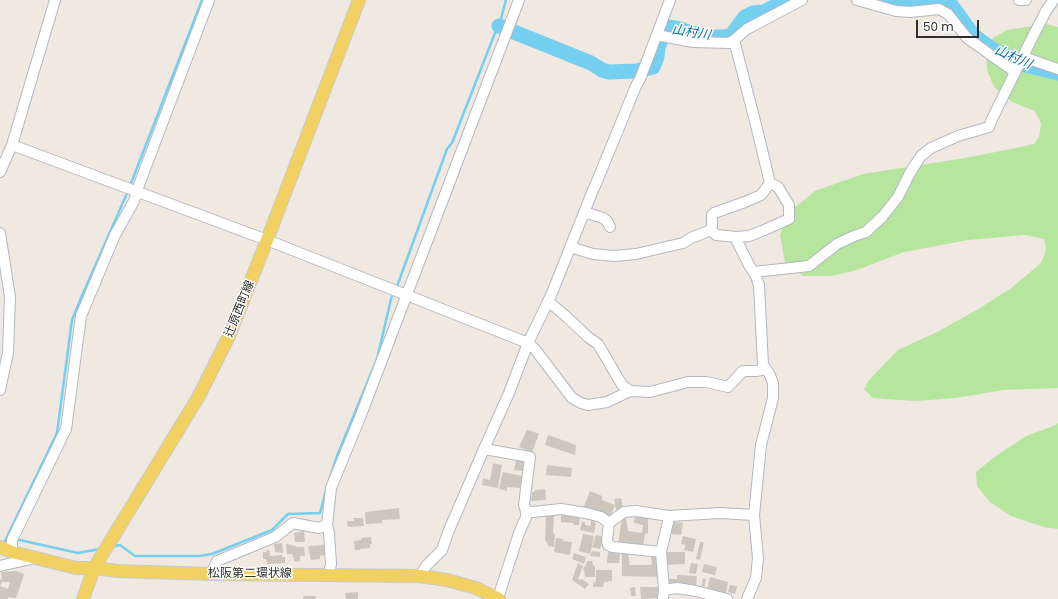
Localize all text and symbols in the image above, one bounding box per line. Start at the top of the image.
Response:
scale bar [918,12,981,38]
text: 50 m [923,18,954,35]
water label: 山村川 [671,22,711,44]
water label: 山村川 [992,43,1034,73]
street label: 辻原西町線 [222,278,258,340]
street label: 松阪第二環状線 [208,567,292,581]

